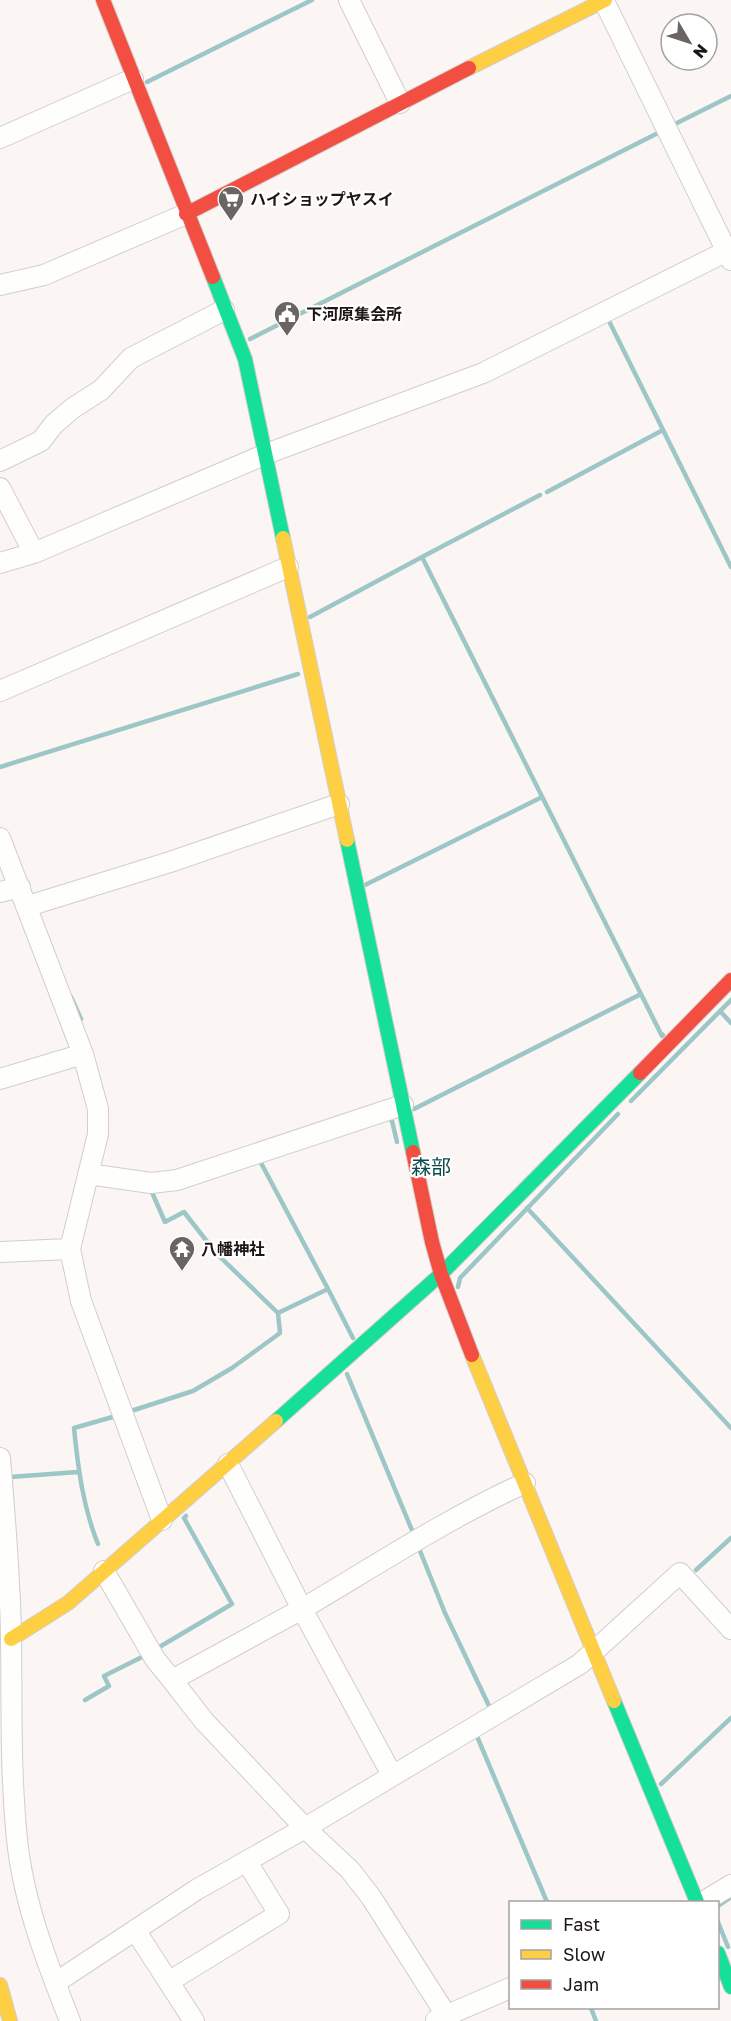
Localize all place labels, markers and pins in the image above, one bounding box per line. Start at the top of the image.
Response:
supermarket icon: ハイショップヤスイ [216,184,246,222]
place label: ハイショップヤスイ [250,189,394,209]
public building icon: 下河原集会所 [272,299,302,337]
place label: 下河原集会所 [306,304,402,324]
temple icon: 八幡神社 [167,1234,197,1272]
place label: 八幡神社 [201,1239,265,1259]

